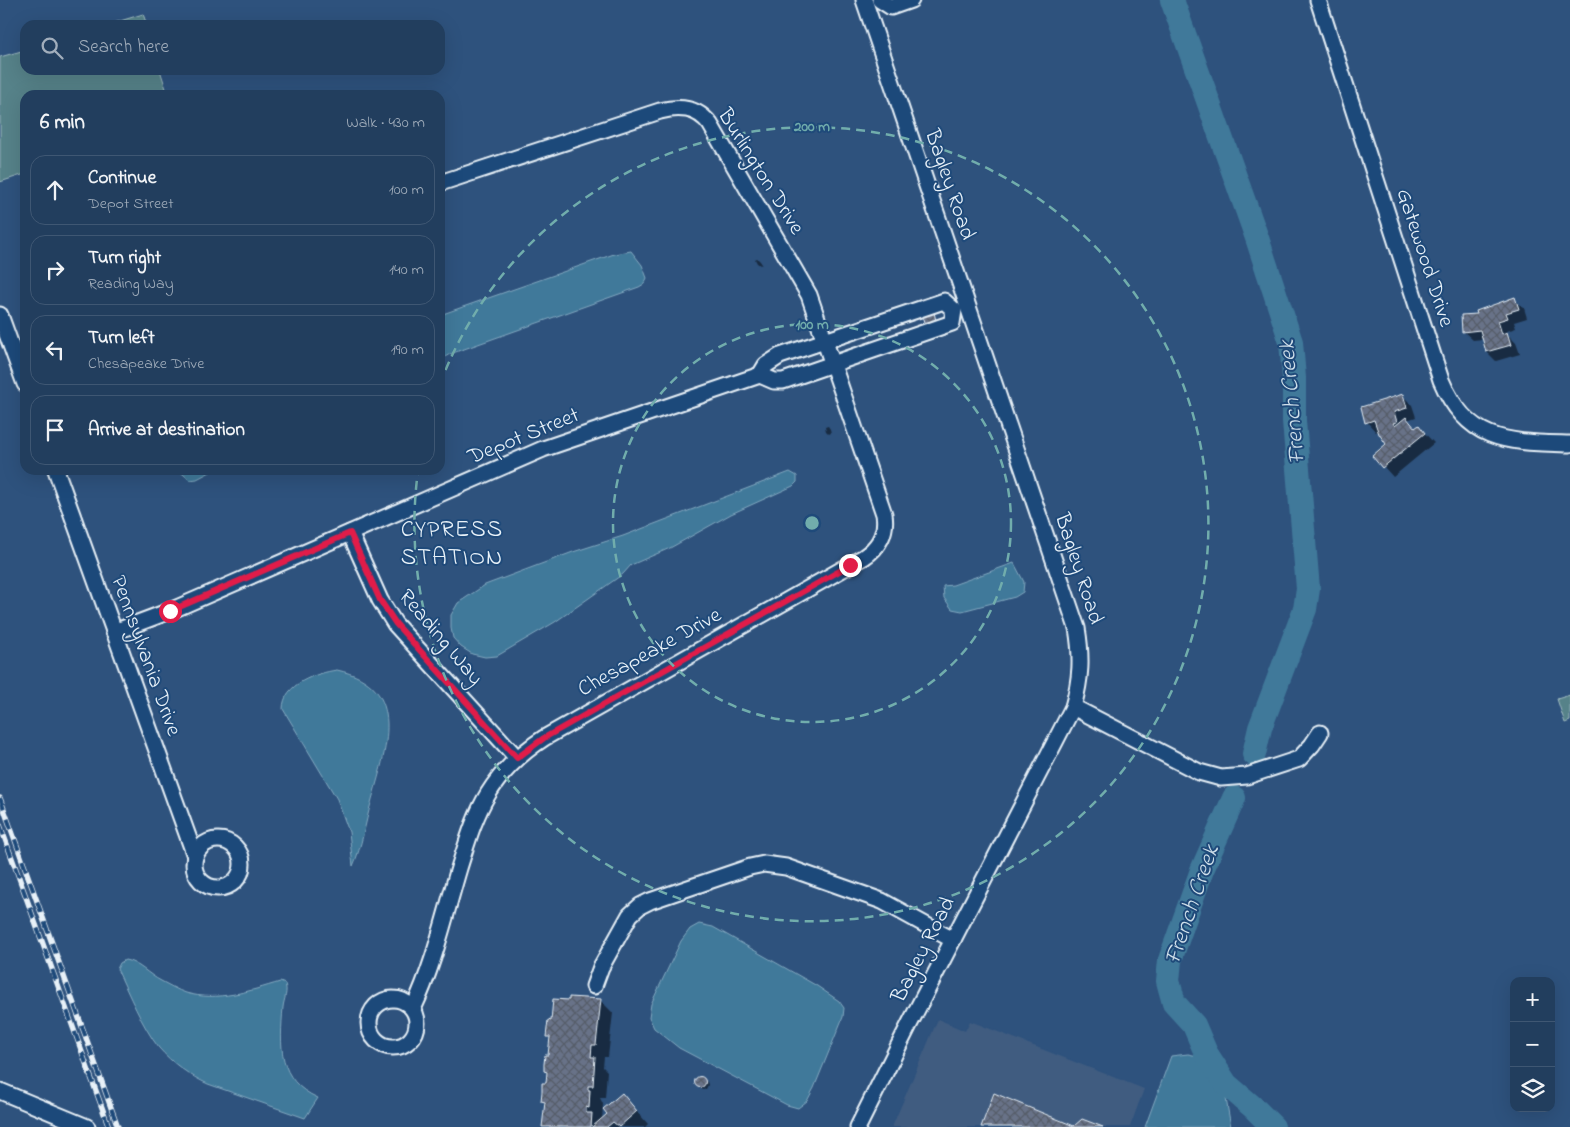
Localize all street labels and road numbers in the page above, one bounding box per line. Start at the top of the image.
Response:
street label: Burlington Drive [707,102,812,242]
street label: Bagley Road [914,125,983,245]
street label: Gatewood Drive [1387,185,1461,331]
street label: Depot Street [462,400,585,474]
street label: Bagley Road [1044,508,1111,629]
street label: Pennsylvania Drive [100,571,189,741]
street label: Reading Way [389,583,490,694]
street label: Chesapeake Drive [572,600,728,706]
street label: Bagley Road [883,892,965,1010]

